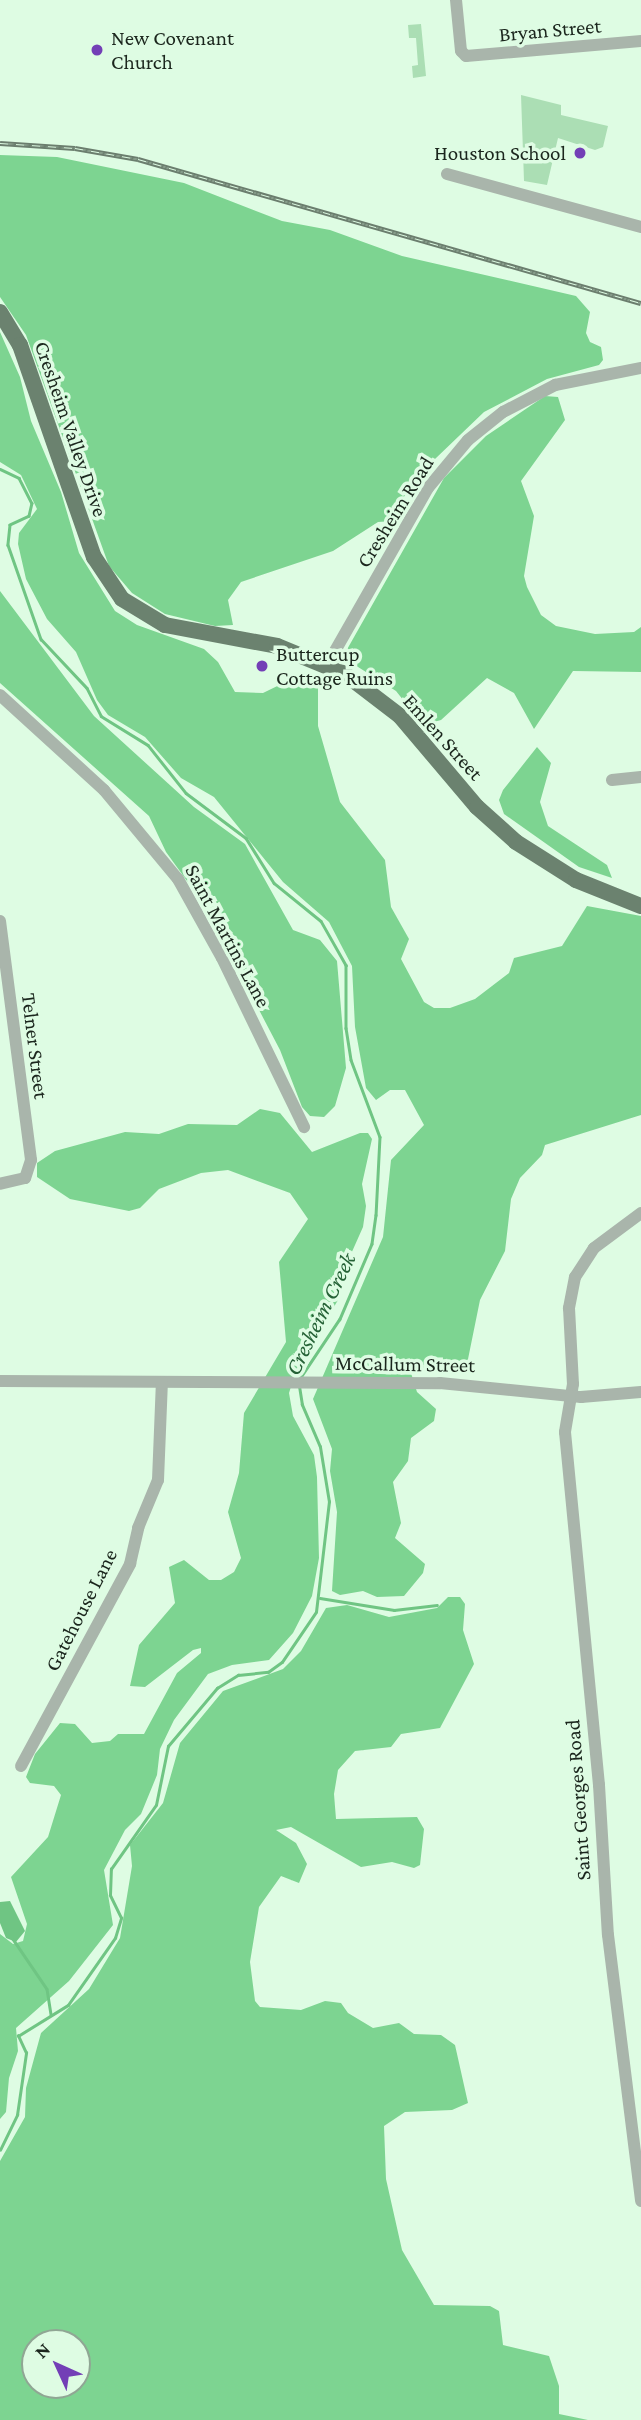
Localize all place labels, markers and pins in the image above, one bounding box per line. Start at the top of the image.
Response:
place label: New Covenant Church [111,25,234,75]
marker: New Covenant Church [89,42,105,58]
place label: Houston School [434,140,566,166]
marker: Houston School [572,145,588,161]
place label: Buttercup Cottage Ruins [276,641,393,691]
marker: Buttercup Cottage Ruins [254,658,270,674]

